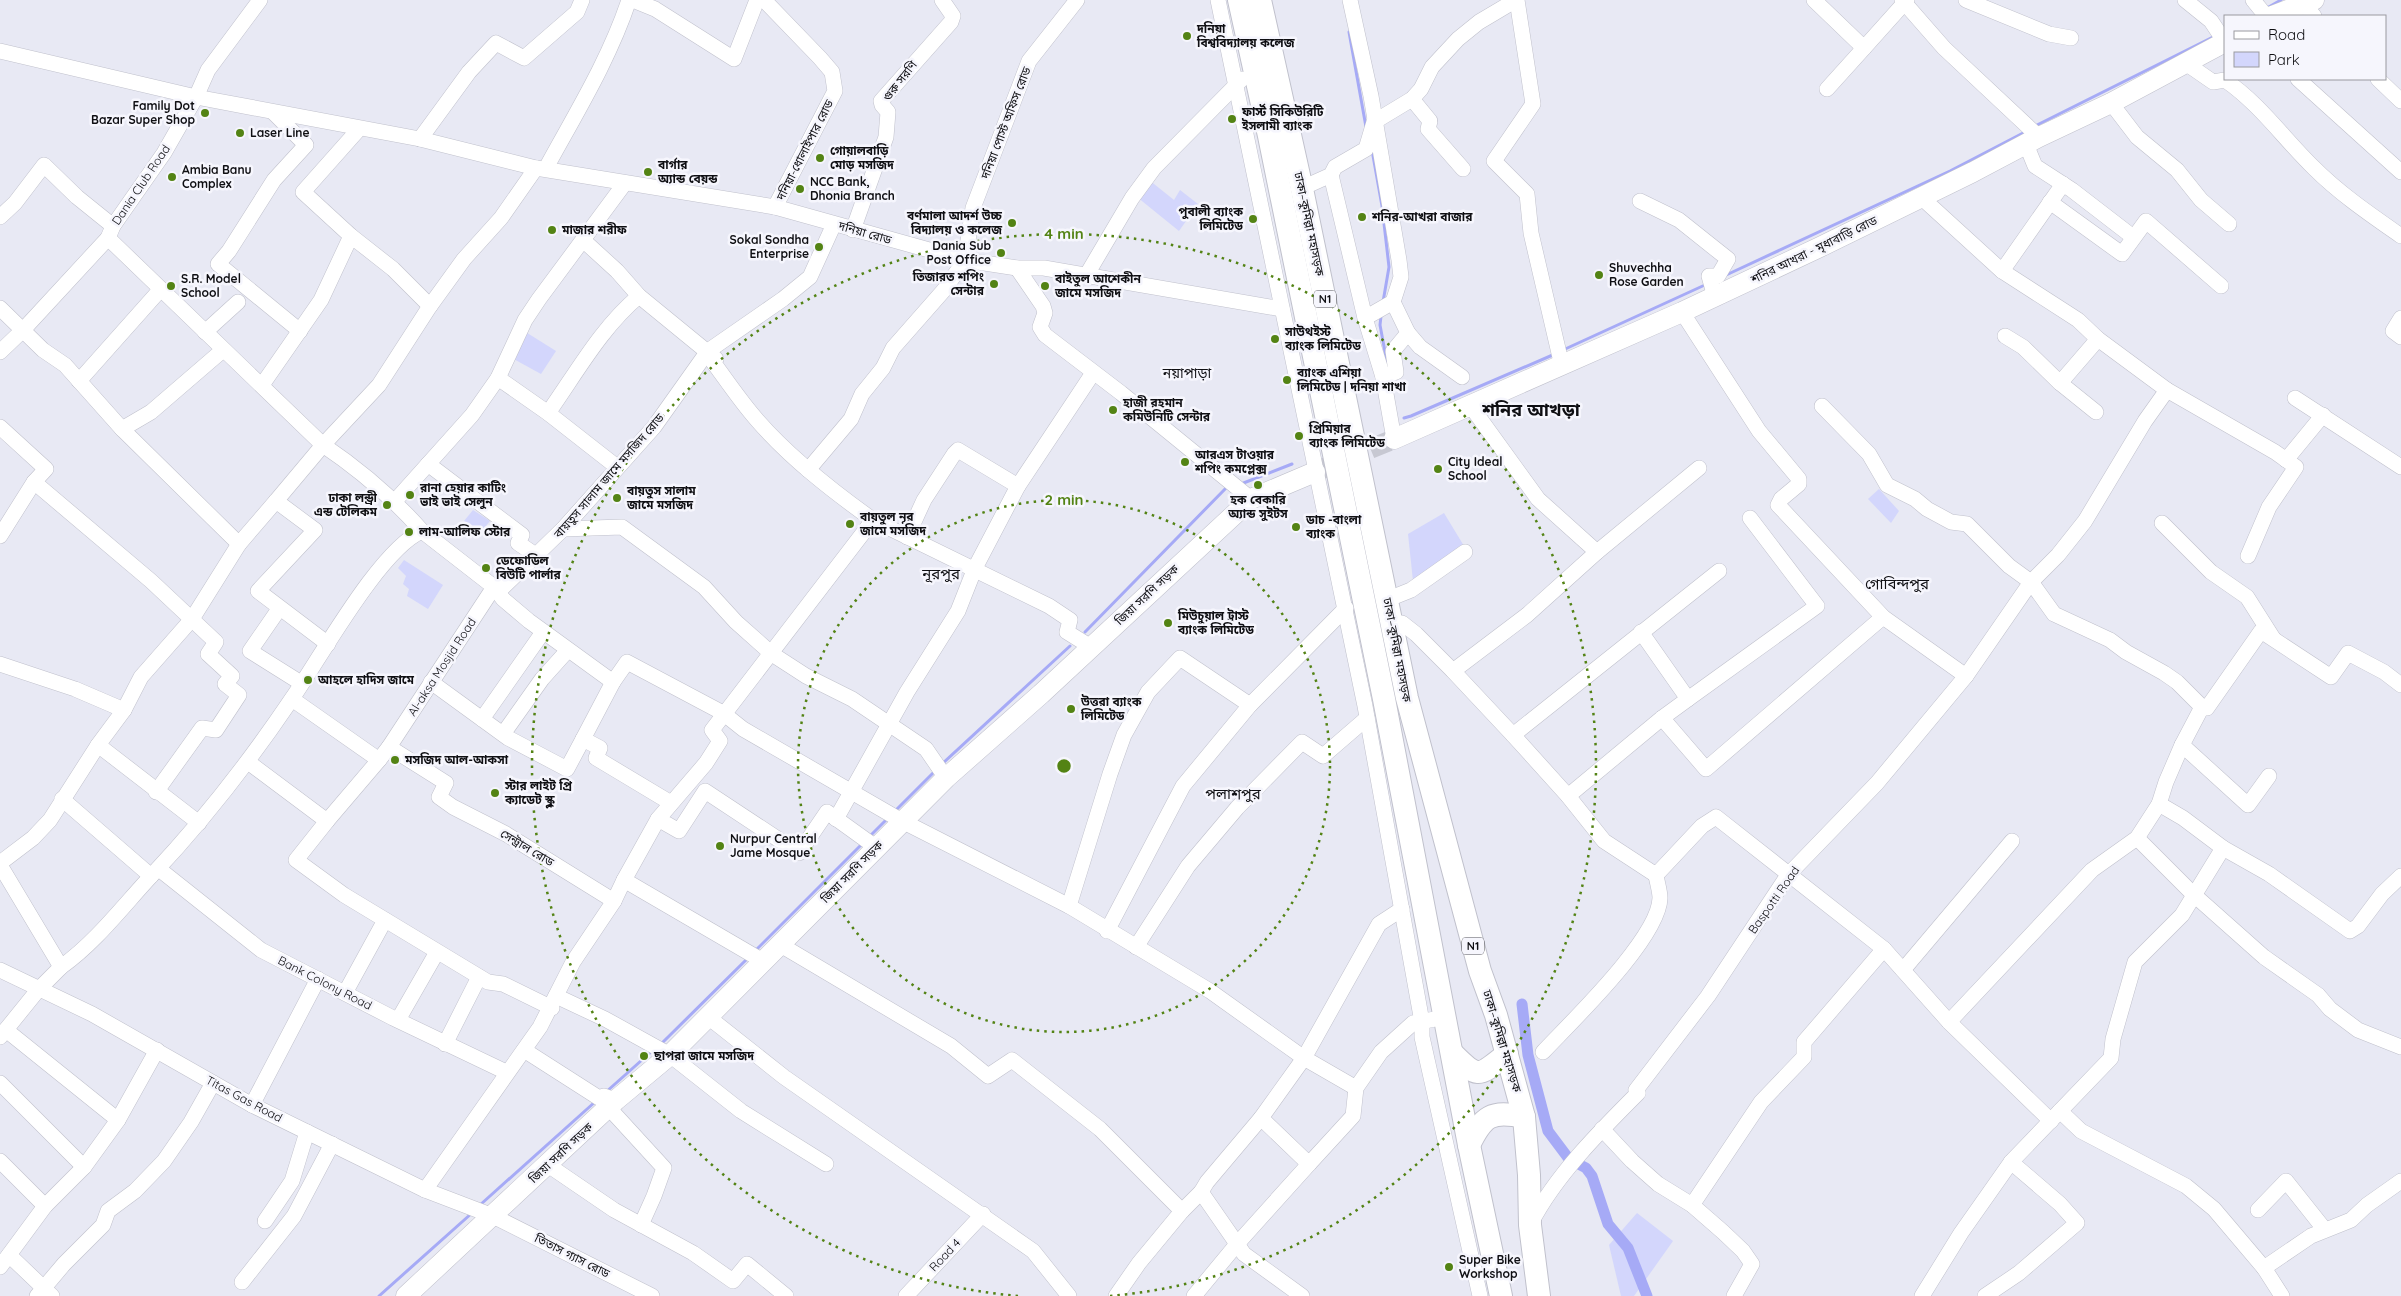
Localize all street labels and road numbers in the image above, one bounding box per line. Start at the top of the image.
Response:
street label: গুরু সরণি [879,57,920,104]
street label: দনিয়া পোস্ট অফিস রোড [977,64,1034,182]
street label: দনিয়া-ধোলাইপার রোড [772,97,837,203]
street label: Dania Club Road [108,142,173,228]
street label: ঢাকা–কুমিল্লা মহাসড়ক [1290,169,1328,278]
street label: শনির আখরা - মৃধাবাড়ি রোড [1747,212,1880,288]
street label: দনিয়া রোড [836,218,894,247]
road number: N1 [1314,290,1336,308]
street label: বায়তুস সালাম জামে মসজিদ রোড [551,411,667,541]
street label: জিয়া সরণি সড়ক [1111,561,1182,629]
street label: ঢাকা–কুমিল্লা মহাসড়ক [1379,595,1415,704]
street label: Al-aksa Mosjid Road [404,615,479,719]
street label: সেন্ট্রাল রোড [498,826,557,870]
street label: জিয়া সরণি সড়ক [817,837,886,907]
street label: Baspotti Road [1745,863,1802,936]
road number: N1 [1462,938,1484,954]
street label: Bank Colony Road [276,952,375,1013]
street label: ঢাকা–কুমিল্লা মহাসড়ক [1479,987,1525,1094]
street label: Titas Gas Road [203,1072,285,1125]
street label: জিয়া সরণি সড়ক [525,1119,596,1187]
street label: তিতাস গ্যাস রোড [531,1230,613,1281]
street label: Road 4 [926,1235,964,1274]

